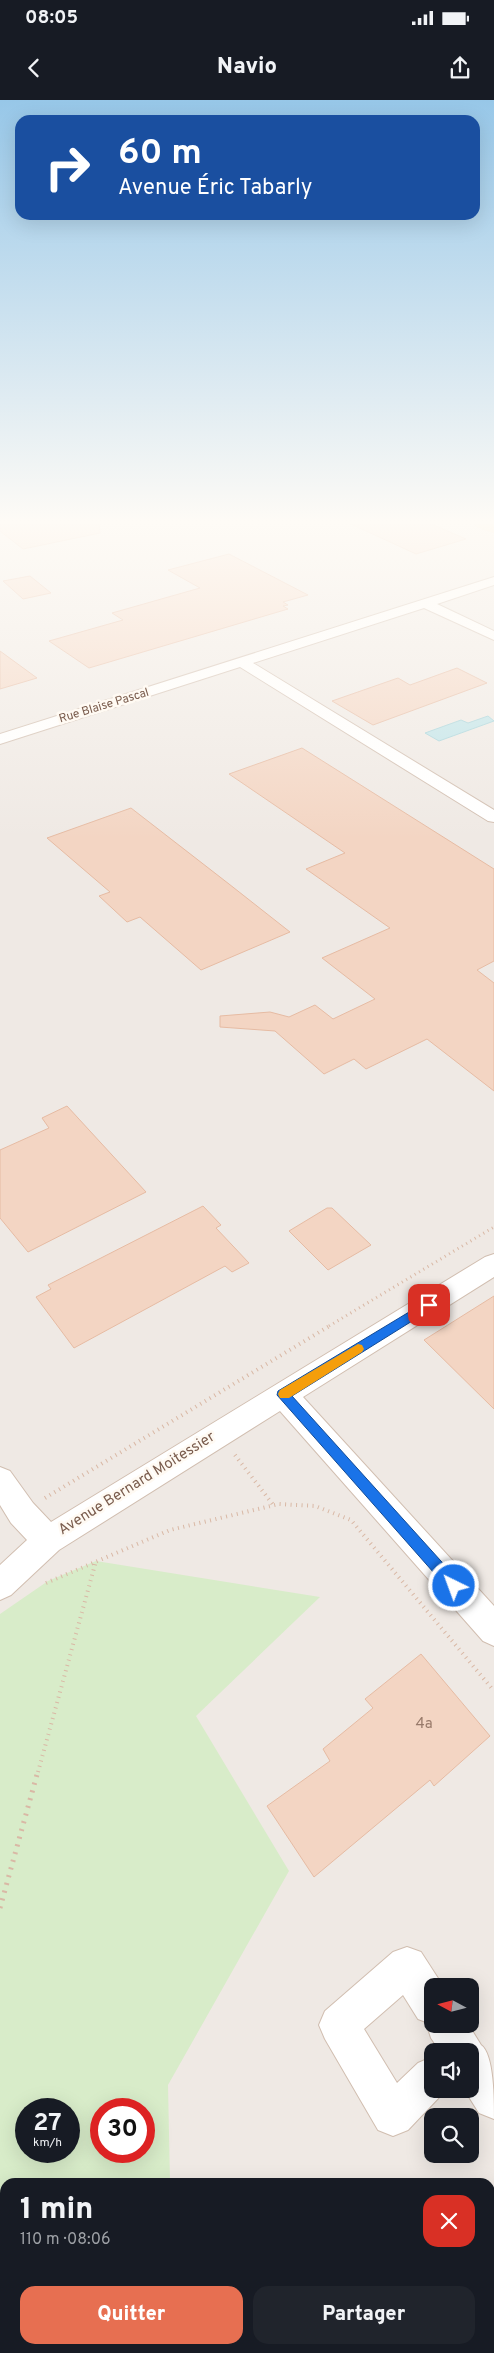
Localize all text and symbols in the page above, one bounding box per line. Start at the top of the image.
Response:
text: 08:05 [25,6,78,30]
icon: back [20,54,48,82]
text: Navio [217,54,277,81]
icon: share [446,54,474,82]
text: 60 m [118,132,202,176]
icon: right [35,135,100,200]
text: Avenue Éric Tabarly [118,175,312,202]
street label: Rue Blaise Pascal [57,685,151,727]
pin [408,1284,450,1326]
icon: arrive [415,1291,443,1319]
street label: Avenue Bernard Moitessier [55,1428,219,1540]
position arrow [427,1559,479,1611]
house number: 4a [415,1715,433,1734]
north arrow [424,1978,479,2032]
map controls [424,1978,479,2163]
button: sound [424,2043,479,2098]
speed limit sign: 30 [90,2098,155,2163]
text: 27 [33,2108,62,2140]
button: search [424,2108,479,2163]
text: km/h [33,2135,62,2151]
text: 1 min [20,2192,93,2229]
button: close [423,2195,475,2247]
text: 110 m · 08:06 [20,2230,111,2250]
button: Quitter [20,2286,243,2344]
button: Partager [253,2286,475,2344]

